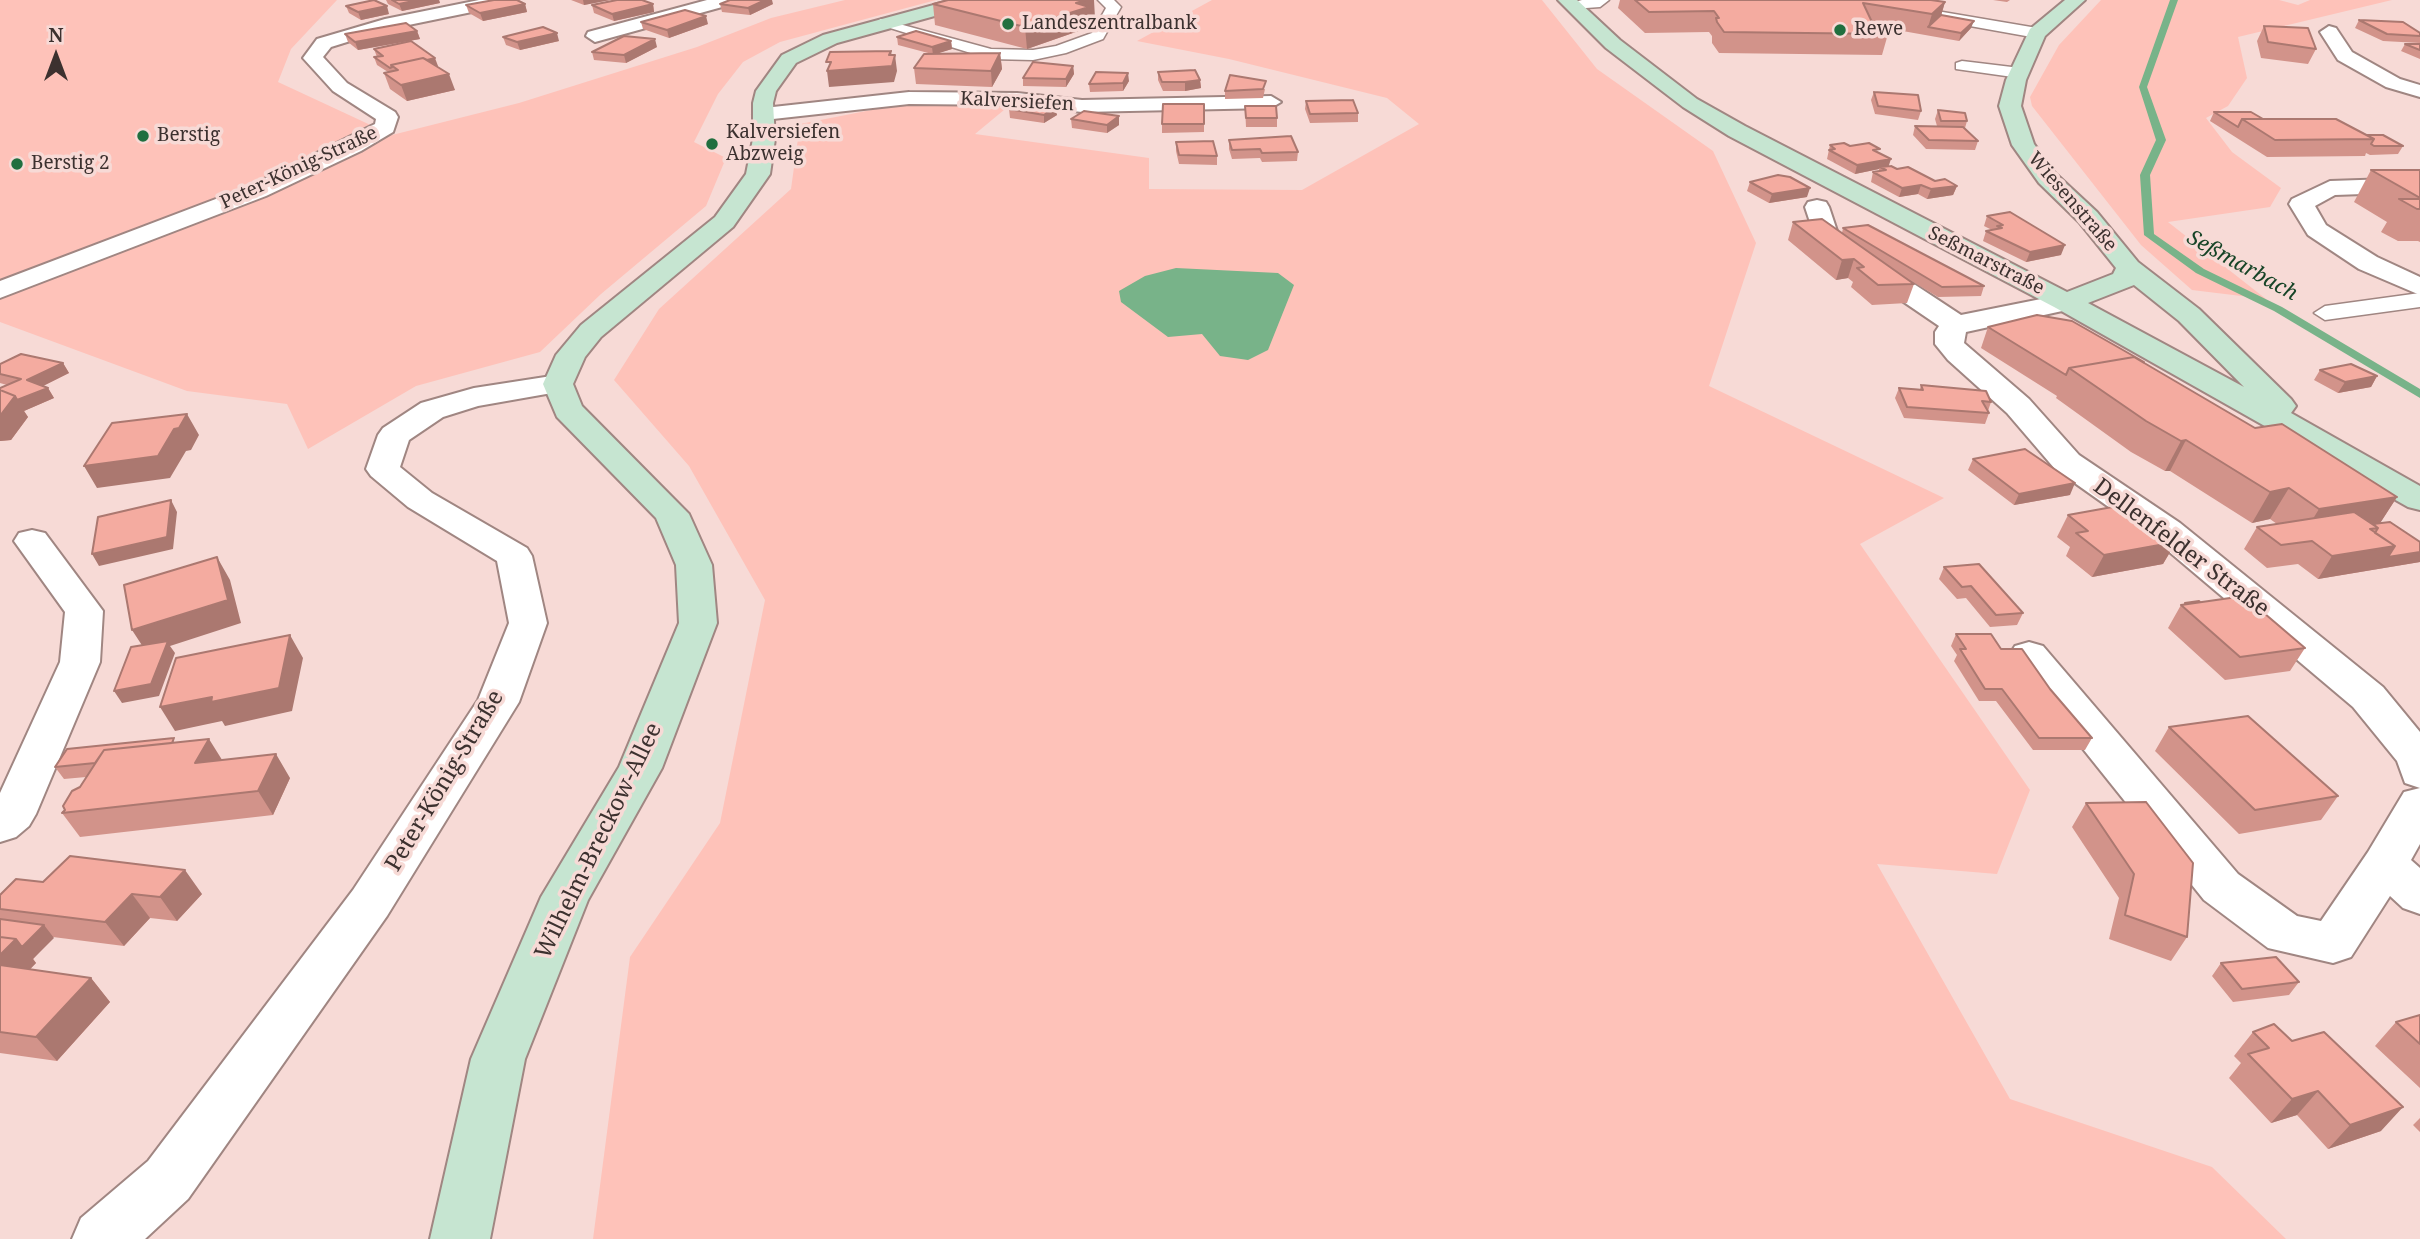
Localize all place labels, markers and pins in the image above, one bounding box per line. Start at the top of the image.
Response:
place label: Landeszentralbank [1022,13,1197,35]
marker: Landeszentralbank [1000,16,1016,32]
place label: Rewe [1854,19,1903,41]
marker: Rewe [1832,22,1848,38]
place label: Kalversiefen Abzweig [726,122,840,166]
place label: Berstig [157,125,220,147]
marker: Berstig [135,128,151,144]
marker: Kalversiefen Abzweig [704,136,720,152]
place label: Berstig 2 [31,153,110,175]
marker: Berstig 2 [9,156,25,172]

